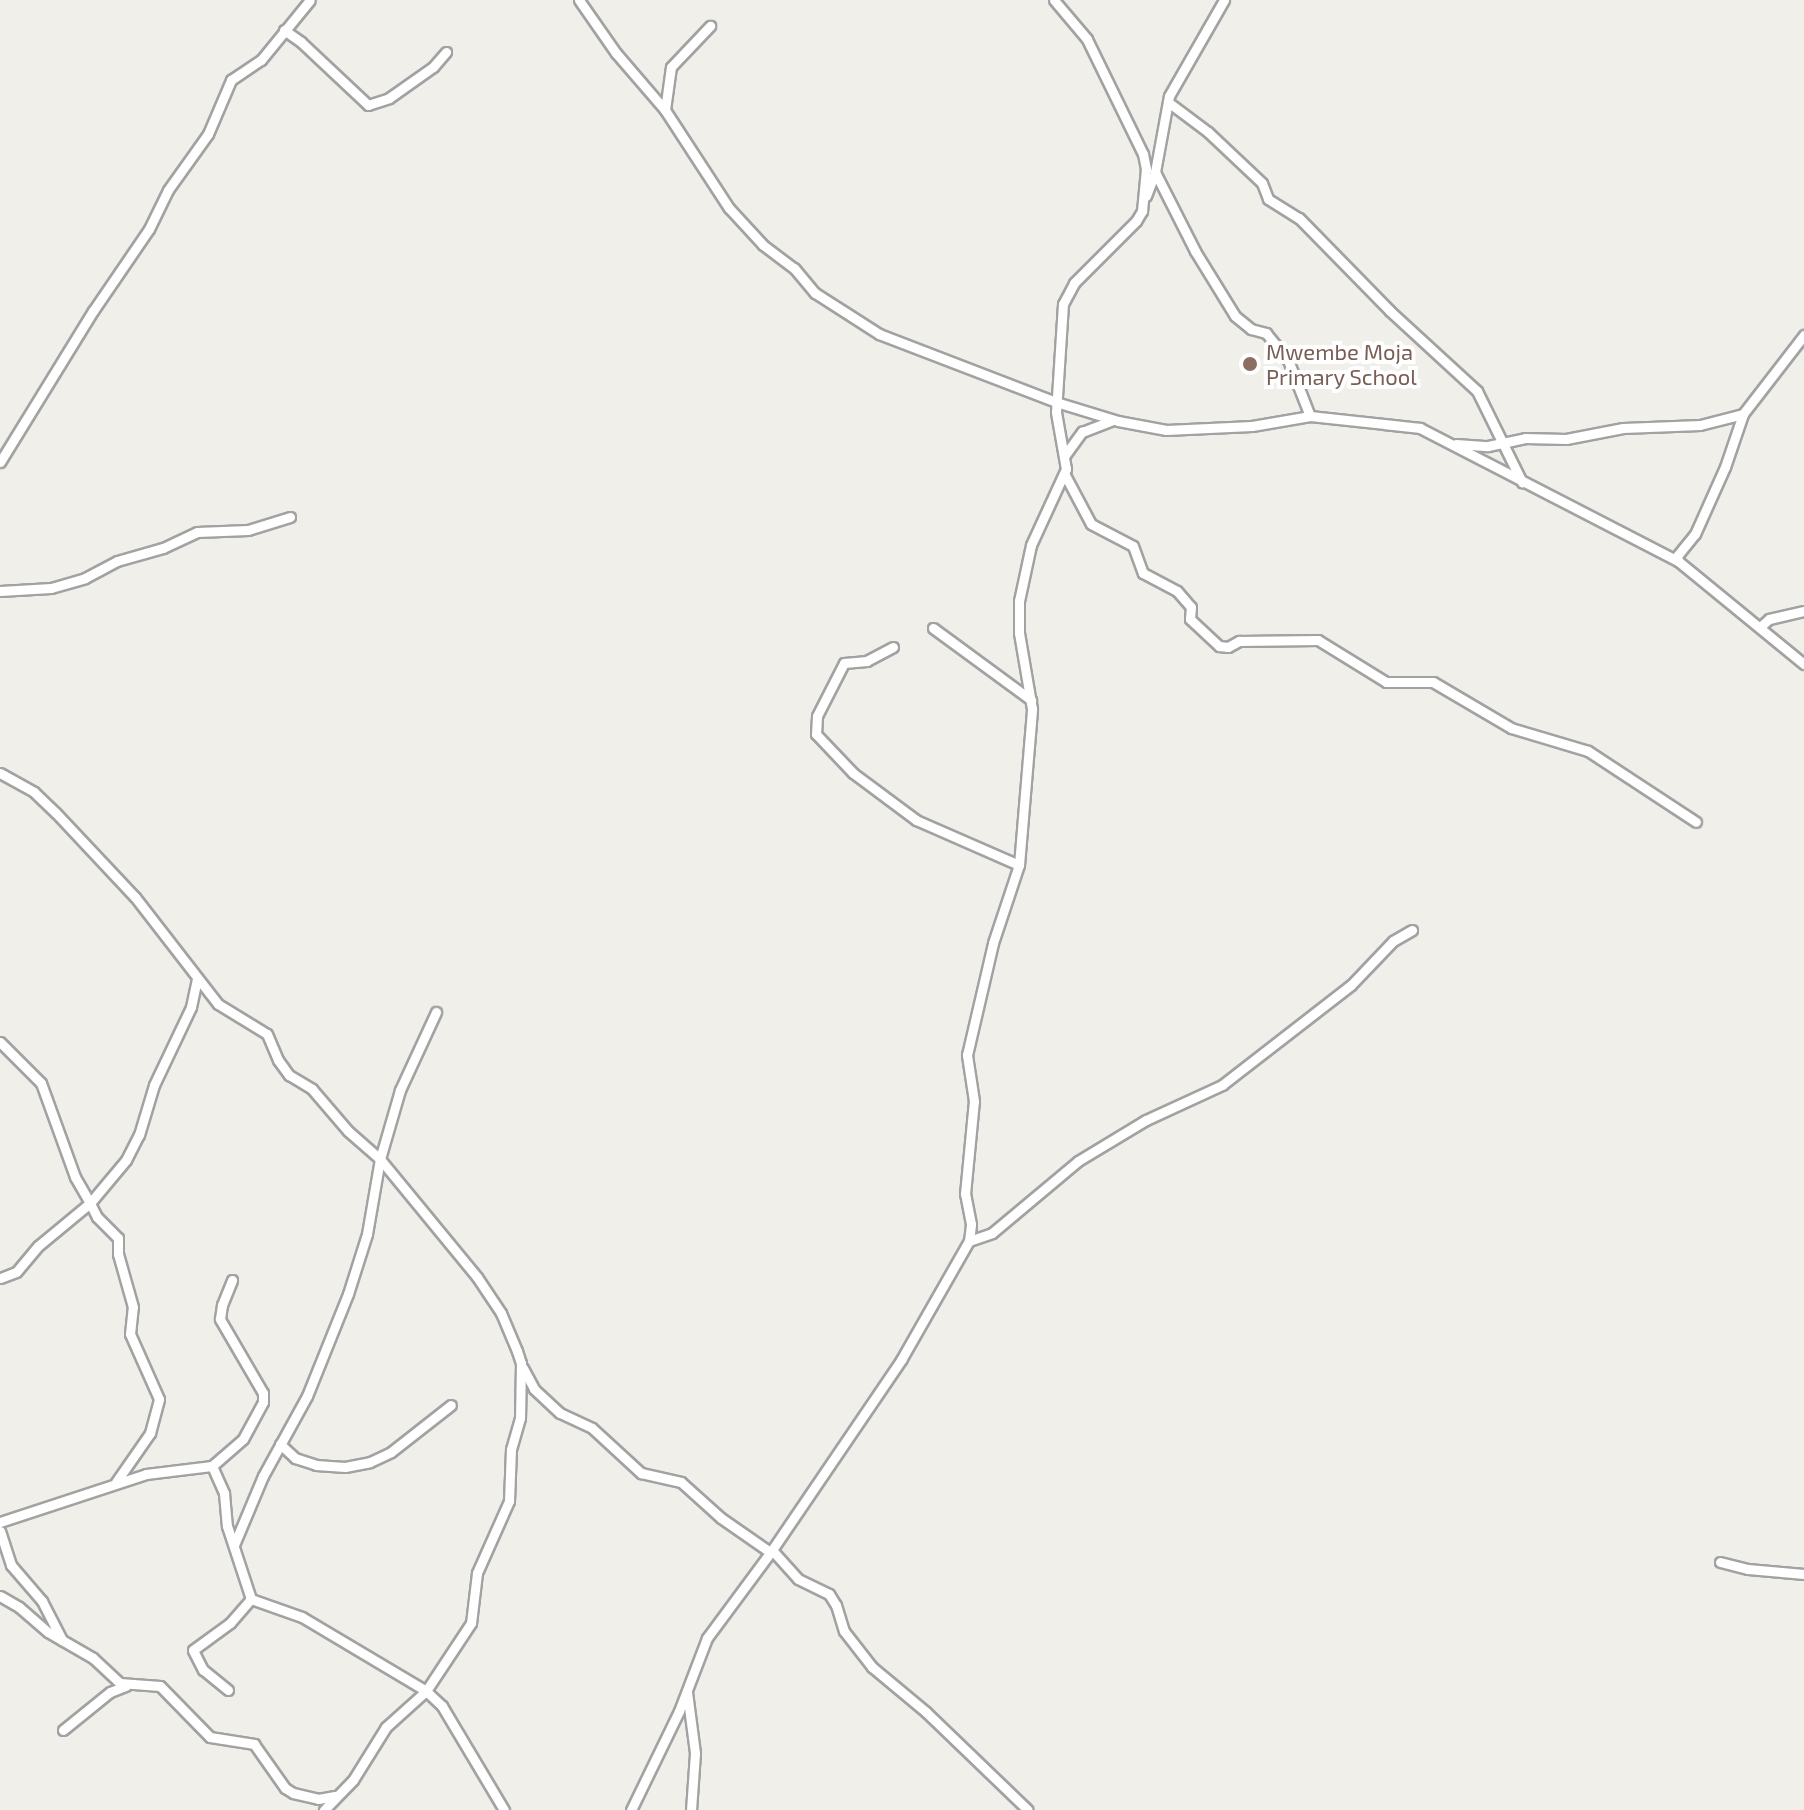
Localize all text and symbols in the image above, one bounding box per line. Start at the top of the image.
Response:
place label: Mwembe Moja Primary School [1266,338,1417,390]
marker: Mwembe Moja Primary School [1241,355,1259,373]

